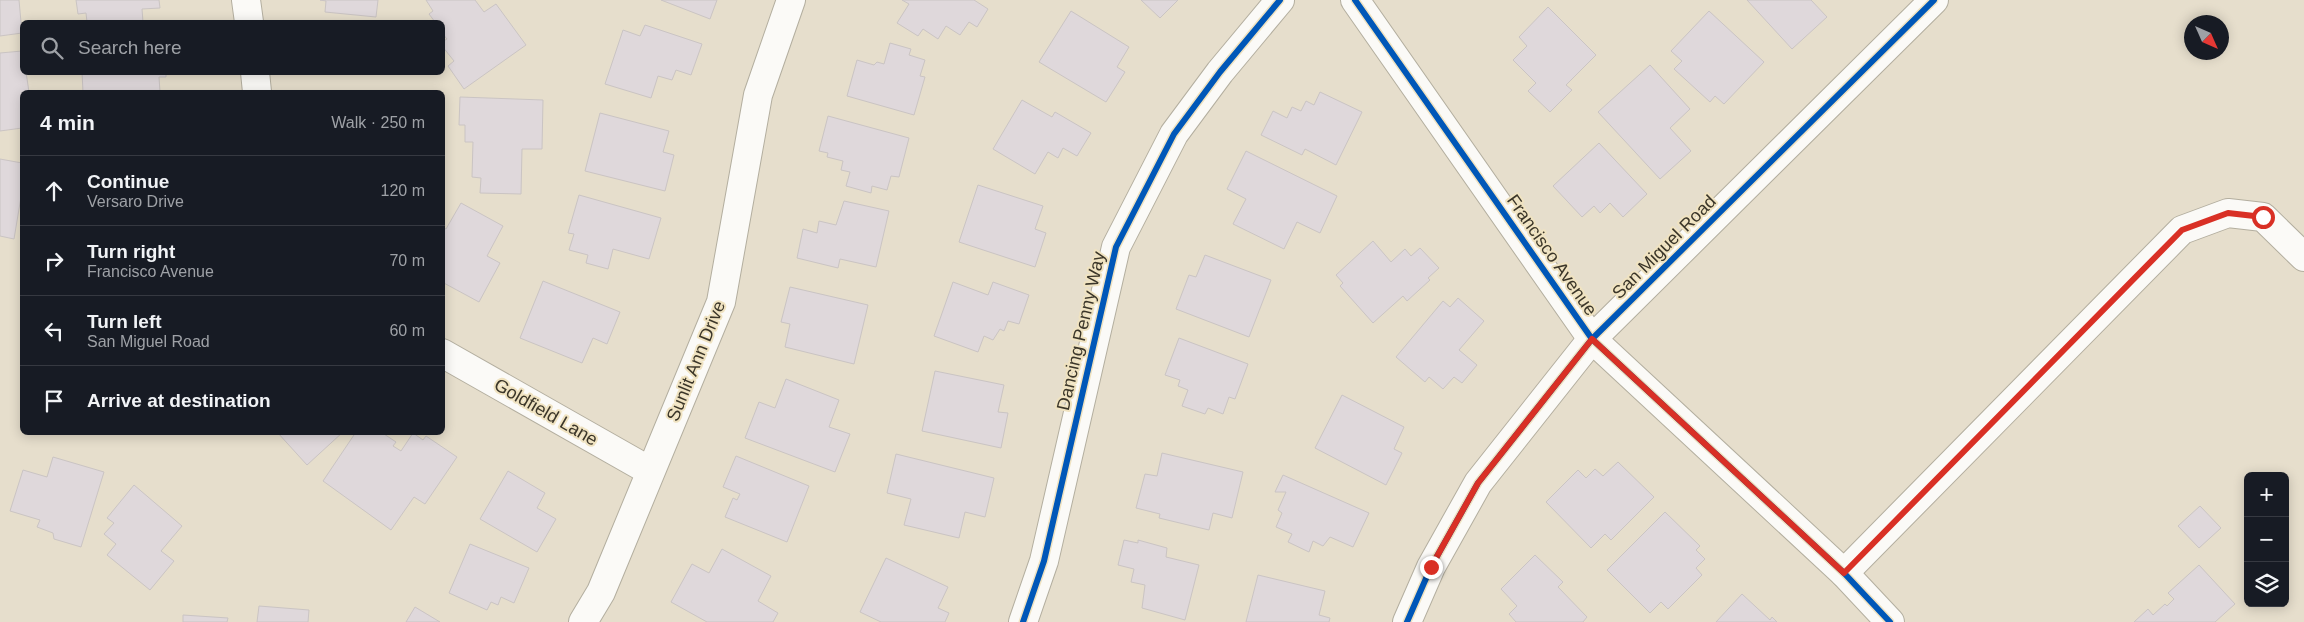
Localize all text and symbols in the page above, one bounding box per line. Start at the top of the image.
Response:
north arrow [2184,15,2229,60]
search box [20,20,445,75]
icon: search [38,34,66,62]
text: Search here [78,37,182,58]
text: 4 min [40,111,95,134]
text: Walk · 250 m [331,114,425,131]
text: Continue [87,171,169,192]
icon: ahead [40,177,68,205]
text: 120 m [381,182,425,199]
street label: Francisco Avenue [1503,191,1601,319]
street label: San Miguel Road [1608,191,1720,303]
text: Versaro Drive [87,193,184,210]
route start [2252,206,2275,229]
text: Turn right [87,241,175,262]
icon: right [40,247,68,275]
street label: Dancing Penny Way [1053,250,1109,412]
text: 70 m [389,252,425,269]
text: Francisco Avenue [87,263,214,280]
street label: Sunlit Ann Drive [663,298,729,424]
text: Turn left [87,311,162,332]
icon: left [40,317,68,345]
text: 60 m [389,322,425,339]
text: San Miguel Road [87,333,210,350]
street label: Goldfield Lane [491,374,601,450]
icon: arrive [40,387,68,415]
text: Arrive at destination [87,390,271,411]
map controls [2244,472,2289,607]
button: + [2244,472,2289,517]
button: − [2244,517,2289,562]
route end [1420,556,1443,579]
button: layers [2244,562,2289,607]

